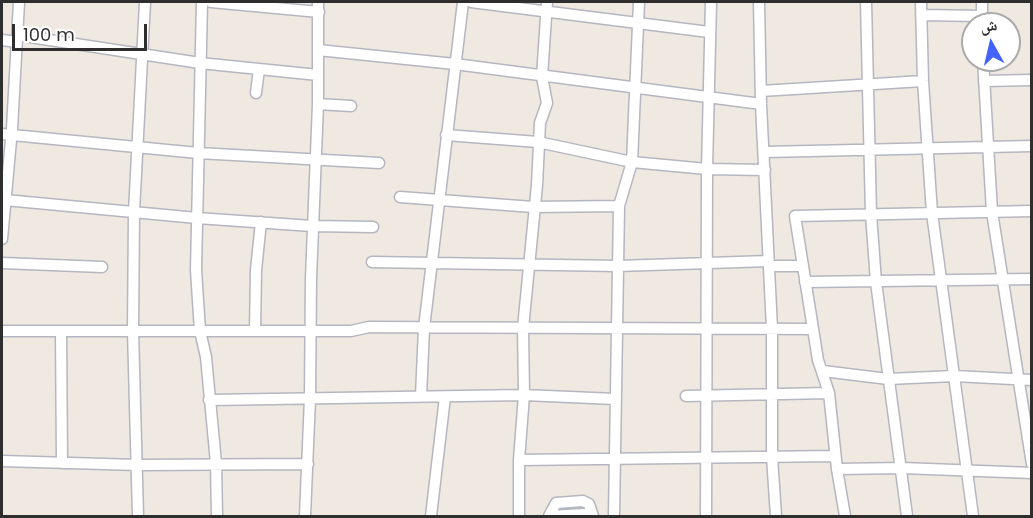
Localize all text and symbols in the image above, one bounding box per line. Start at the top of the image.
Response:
scale bar [15,12,150,50]
north arrow [961,12,1021,72]
text: ش [979,13,999,38]
text: 100 m [23,22,75,47]

